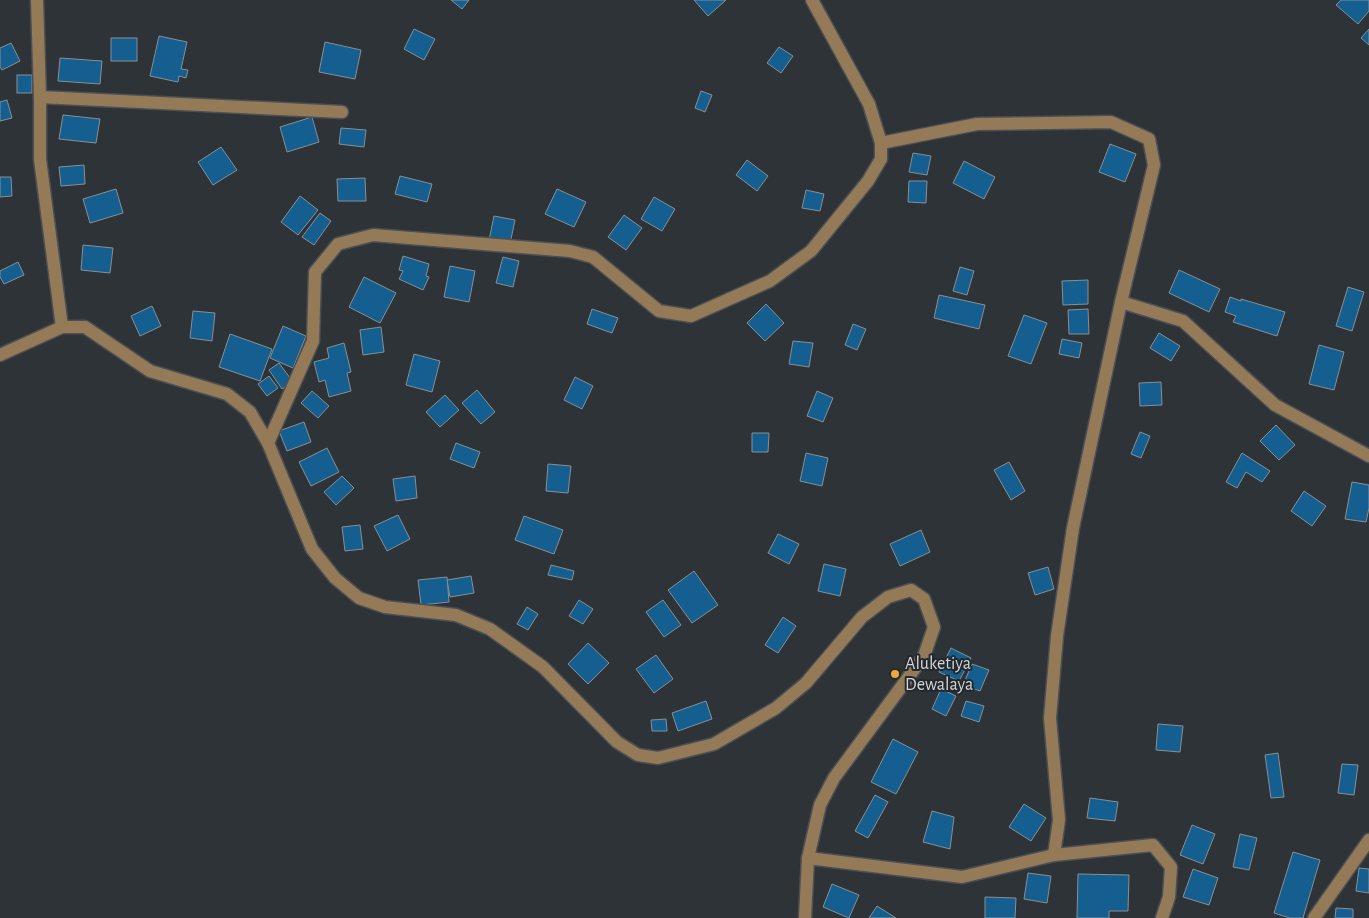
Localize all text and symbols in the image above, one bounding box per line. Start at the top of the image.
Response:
place label: Aluketiya Dewalaya [905,655,973,694]
marker: Aluketiya Dewalaya [889,668,901,680]

